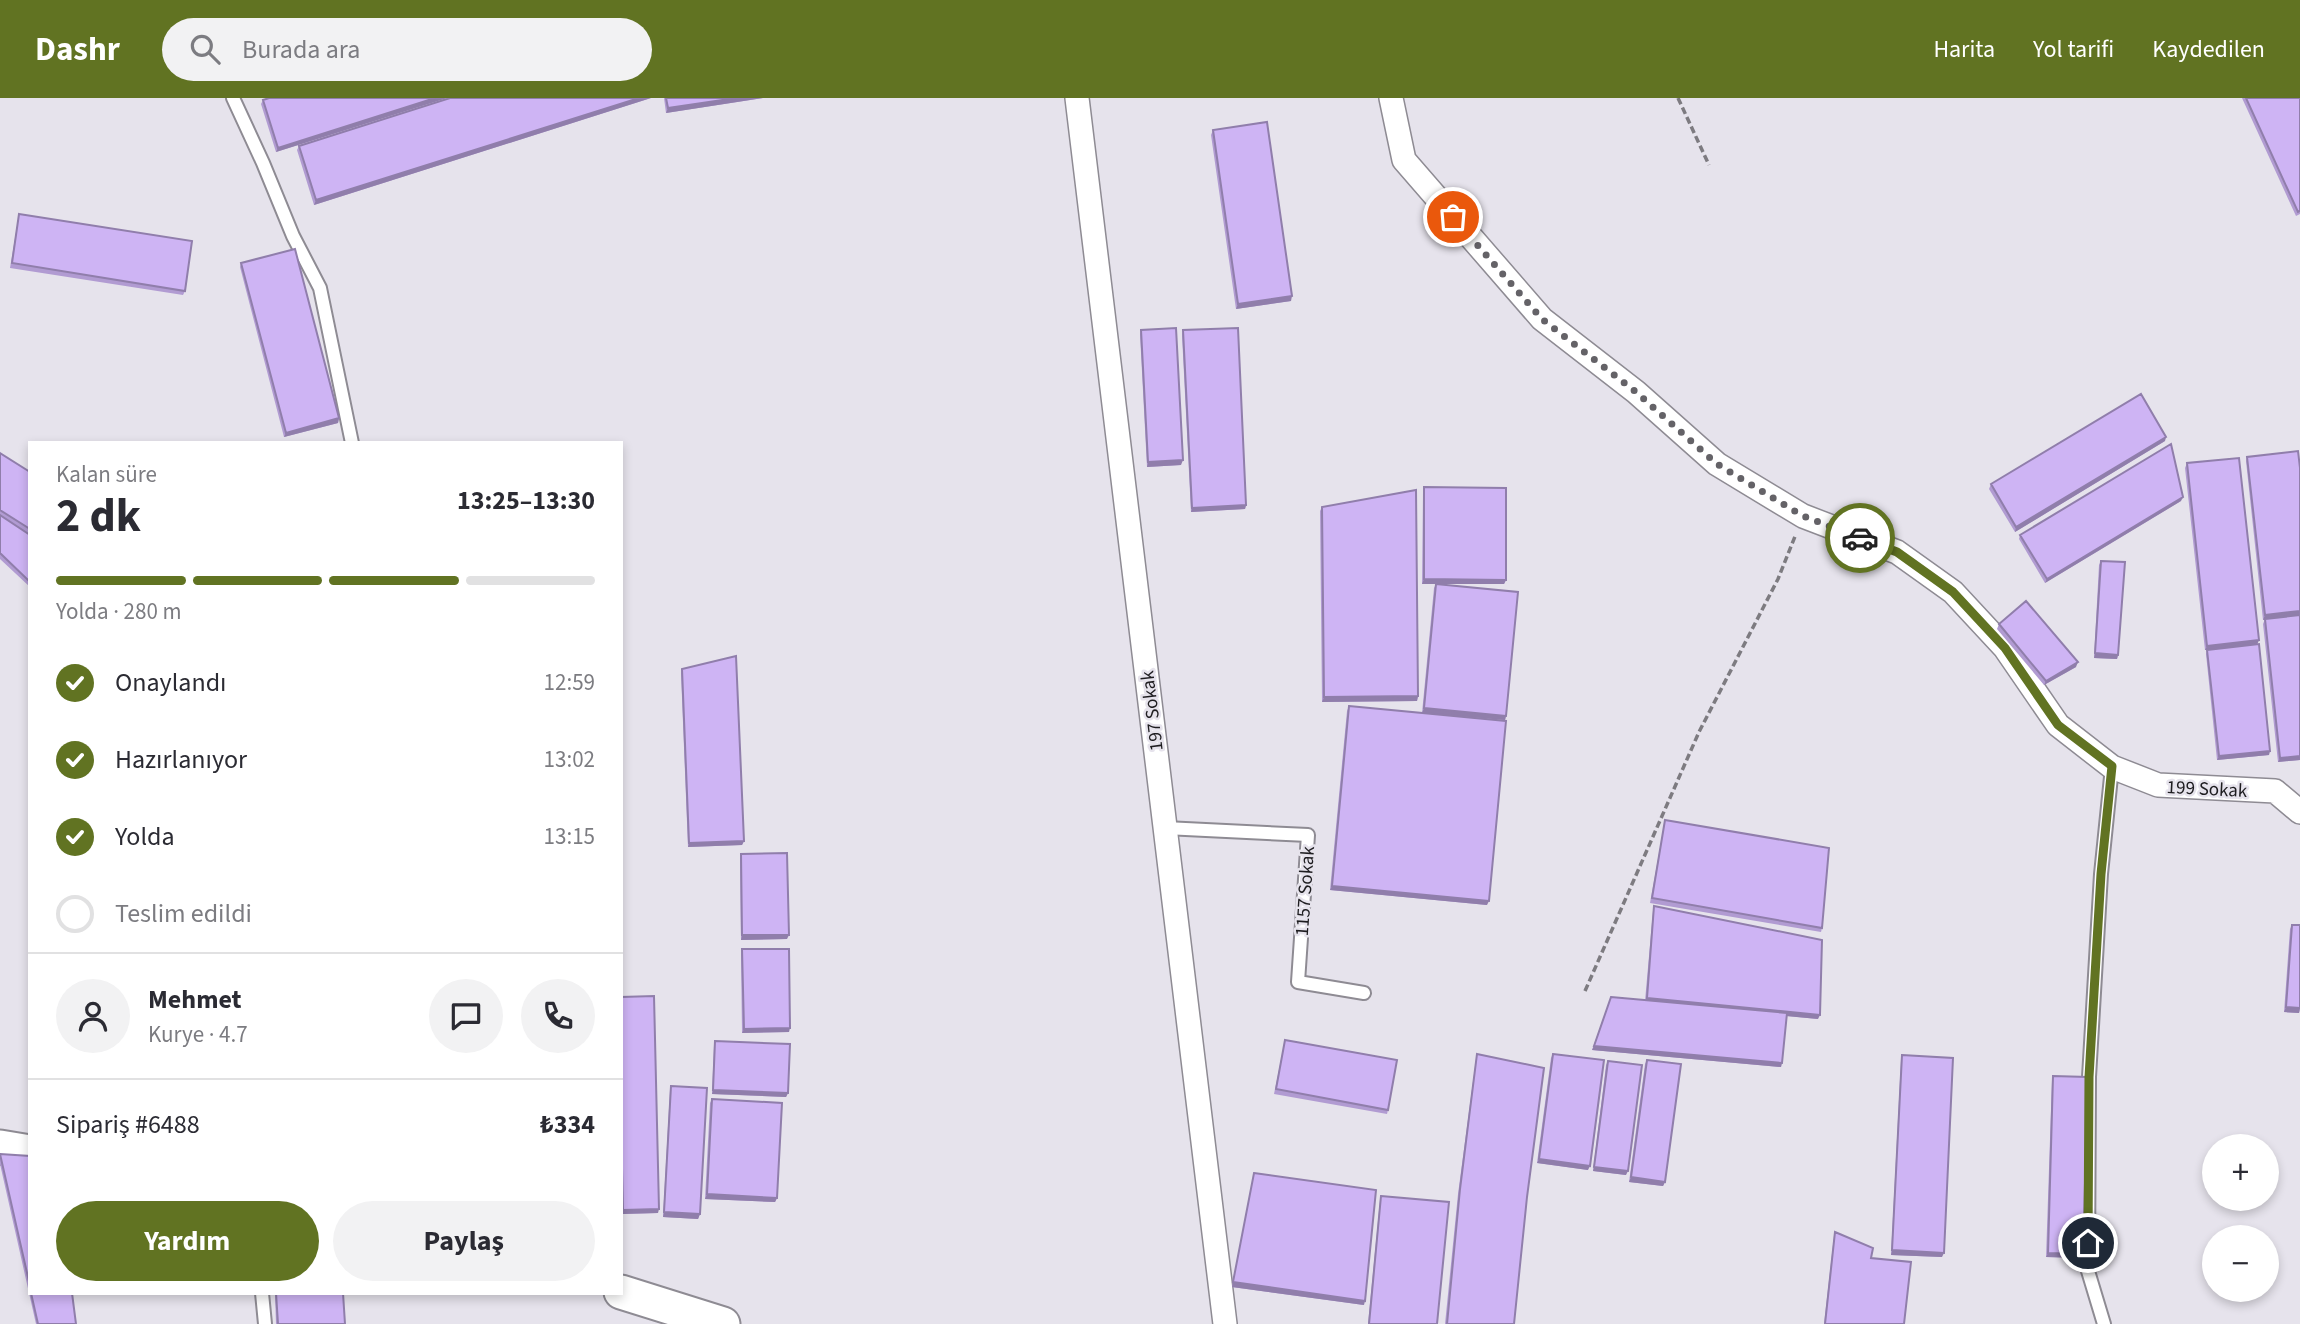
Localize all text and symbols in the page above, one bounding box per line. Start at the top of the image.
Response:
search box [162,18,652,81]
text: Dashr [35,26,120,73]
icon: search [186,30,224,68]
text: Burada ara [242,31,360,68]
text: Harita [1933,32,1995,67]
text: Yol tarifi [2033,32,2114,67]
text: Kaydedilen [2152,32,2265,67]
pin [1423,187,1483,247]
icon: bag [1434,198,1472,236]
text: Kalan süre [56,458,157,491]
text: 13:25–13:30 [457,482,595,519]
text: 2 dk [56,484,141,549]
courier [1825,503,1895,573]
icon: car [1841,519,1879,557]
text: Yolda · 280 m [56,595,182,628]
icon: check [56,664,94,702]
text: Onaylandı [115,664,227,701]
text: 12:59 [544,666,595,699]
street label: 197 Sokak [1134,669,1171,753]
icon: check [56,741,94,779]
text: Hazırlanıyor [115,741,247,778]
text: 13:02 [544,743,595,776]
street label: 199 Sokak [2166,774,2249,805]
icon: check [56,818,94,856]
text: Yolda [115,818,175,855]
text: 13:15 [544,820,595,853]
street label: 1157 Sokak [1289,845,1322,937]
text: Teslim edildi [115,895,252,932]
button: person [56,979,130,1053]
button: chat [429,979,503,1053]
button: phone [521,979,595,1053]
text: Mehmet [148,981,242,1018]
text: Kurye · 4.7 [148,1018,248,1051]
text: Sipariş #6488 [56,1106,200,1143]
text: ₺334 [540,1106,595,1143]
map controls [2202,1134,2279,1302]
button: + [2202,1134,2279,1211]
button: Yardım [56,1201,319,1281]
button: Paylaş [333,1201,595,1281]
pin [2058,1213,2118,1273]
icon: home [2069,1224,2107,1262]
button: − [2202,1225,2279,1302]

